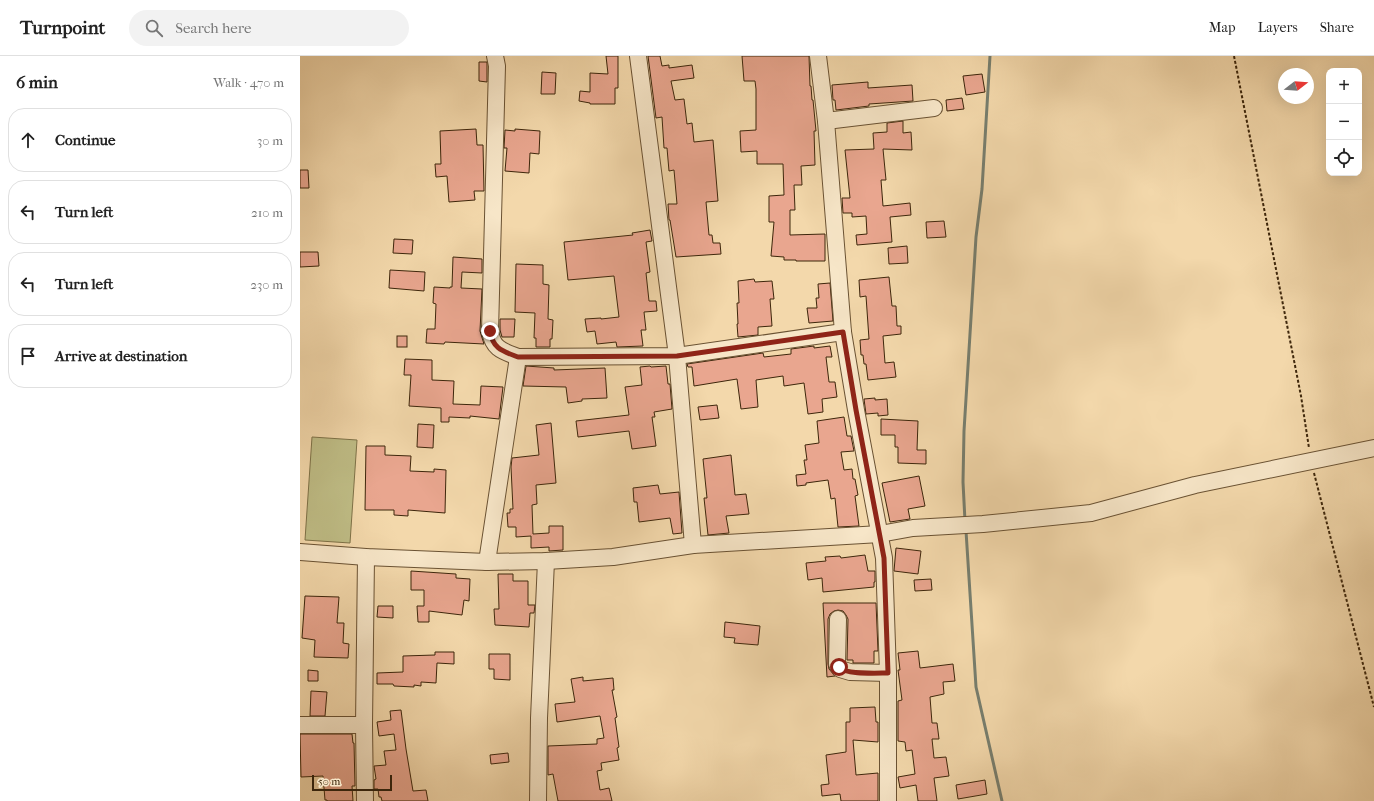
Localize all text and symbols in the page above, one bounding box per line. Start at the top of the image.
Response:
search box [129,10,409,46]
text: Turnpoint [20,17,105,39]
icon: search [143,17,165,39]
text: Search here [175,19,251,37]
text: Map [1209,19,1236,36]
text: Layers [1258,19,1298,36]
text: Share [1320,19,1354,36]
north arrow [1278,68,1314,104]
map controls [1326,68,1362,176]
button: + [1326,68,1362,104]
text: 6 min [16,72,58,92]
text: Walk · 470 m [213,75,284,90]
button: − [1326,104,1362,140]
icon: ahead [17,129,39,151]
text: Continue [55,131,115,149]
text: 30 m [257,133,283,148]
button: locate [1326,140,1362,176]
icon: left [17,201,39,223]
text: Turn left [55,203,113,221]
text: 210 m [251,205,283,220]
icon: left [17,273,39,295]
text: Turn left [55,275,113,293]
text: 230 m [250,277,283,292]
route end [481,322,499,340]
icon: arrive [17,345,39,367]
text: Arrive at destination [55,347,187,365]
route start [830,658,848,676]
scale bar [312,773,392,792]
text: 50 m [318,775,340,788]

